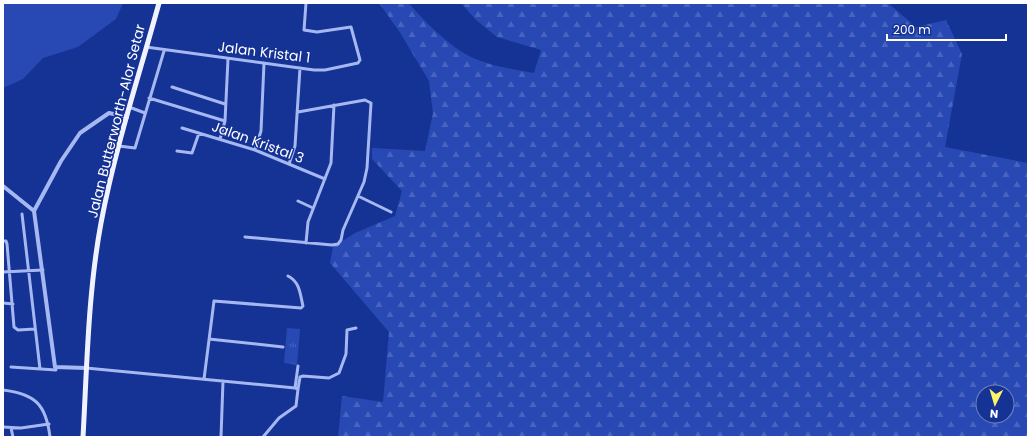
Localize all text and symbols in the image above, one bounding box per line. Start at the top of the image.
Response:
scale bar [887,16,1006,42]
text: 200 m [893,21,931,38]
street label: Jalan Butterworth-Alor Setar [82,22,150,220]
street label: Jalan Kristal 1 [217,36,311,68]
street label: Jalan Kristal 3 [209,116,307,168]
north arrow [975,384,1015,424]
text: N [989,406,999,422]

